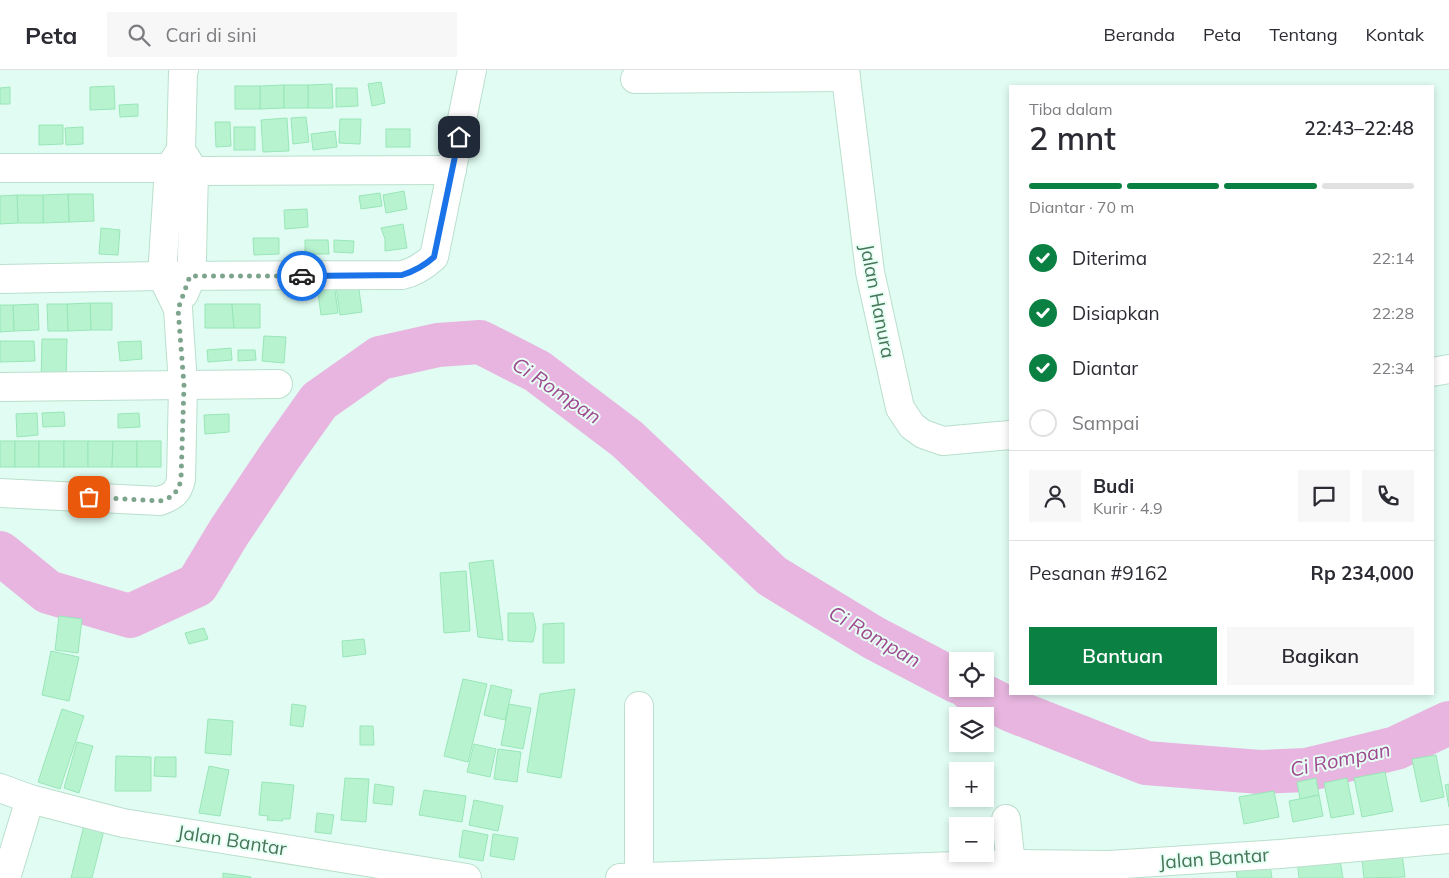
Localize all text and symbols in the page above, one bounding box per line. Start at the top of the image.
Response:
search box [107,12,457,57]
text: Peta [25,20,77,50]
icon: search [125,21,153,49]
text: Cari di sini [165,23,256,47]
text: Beranda [1104,23,1175,46]
text: Peta [1203,23,1241,46]
text: Tentang [1269,23,1338,46]
text: Kontak [1366,23,1424,46]
text: Tiba dalam [1029,99,1113,119]
pin [438,116,480,158]
text: 22:43–22:48 [1304,116,1414,140]
text: 2 mnt [1029,118,1116,158]
icon: home [445,123,473,151]
text: Diantar · 70 m [1029,197,1134,217]
street label: Jalan Hanura [855,242,901,360]
icon: check [1029,244,1057,272]
text: Diterima [1072,246,1147,270]
text: 22:14 [1372,248,1414,268]
courier [277,251,327,301]
icon: car [288,262,316,290]
icon: check [1029,299,1057,327]
text: Disiapkan [1072,301,1160,325]
text: 22:28 [1372,303,1414,323]
water label: Ci Rompan [508,351,606,429]
icon: check [1029,354,1057,382]
text: Diantar [1072,356,1138,380]
text: 22:34 [1372,358,1414,378]
text: Sampai [1072,411,1139,435]
button: person [1029,470,1081,522]
button: chat [1298,470,1350,522]
button: phone [1362,470,1414,522]
text: Budi [1093,474,1134,498]
pin [68,476,110,518]
icon: bag [75,483,103,511]
text: Kurir · 4.9 [1093,498,1163,518]
text: Pesanan #9162 [1029,561,1168,585]
text: Rp 234,000 [1311,561,1414,585]
water label: Ci Rompan [825,600,925,672]
button: Bantuan [1029,627,1217,685]
button: Bagikan [1227,627,1414,685]
map controls [949,652,994,862]
button: locate [949,652,994,697]
button: layers [949,707,994,752]
water label: Ci Rompan [1288,736,1392,782]
button: + [949,762,994,807]
button: − [949,817,994,862]
street label: Jalan Bantar [176,820,288,860]
street label: Jalan Bantar [1158,842,1270,874]

